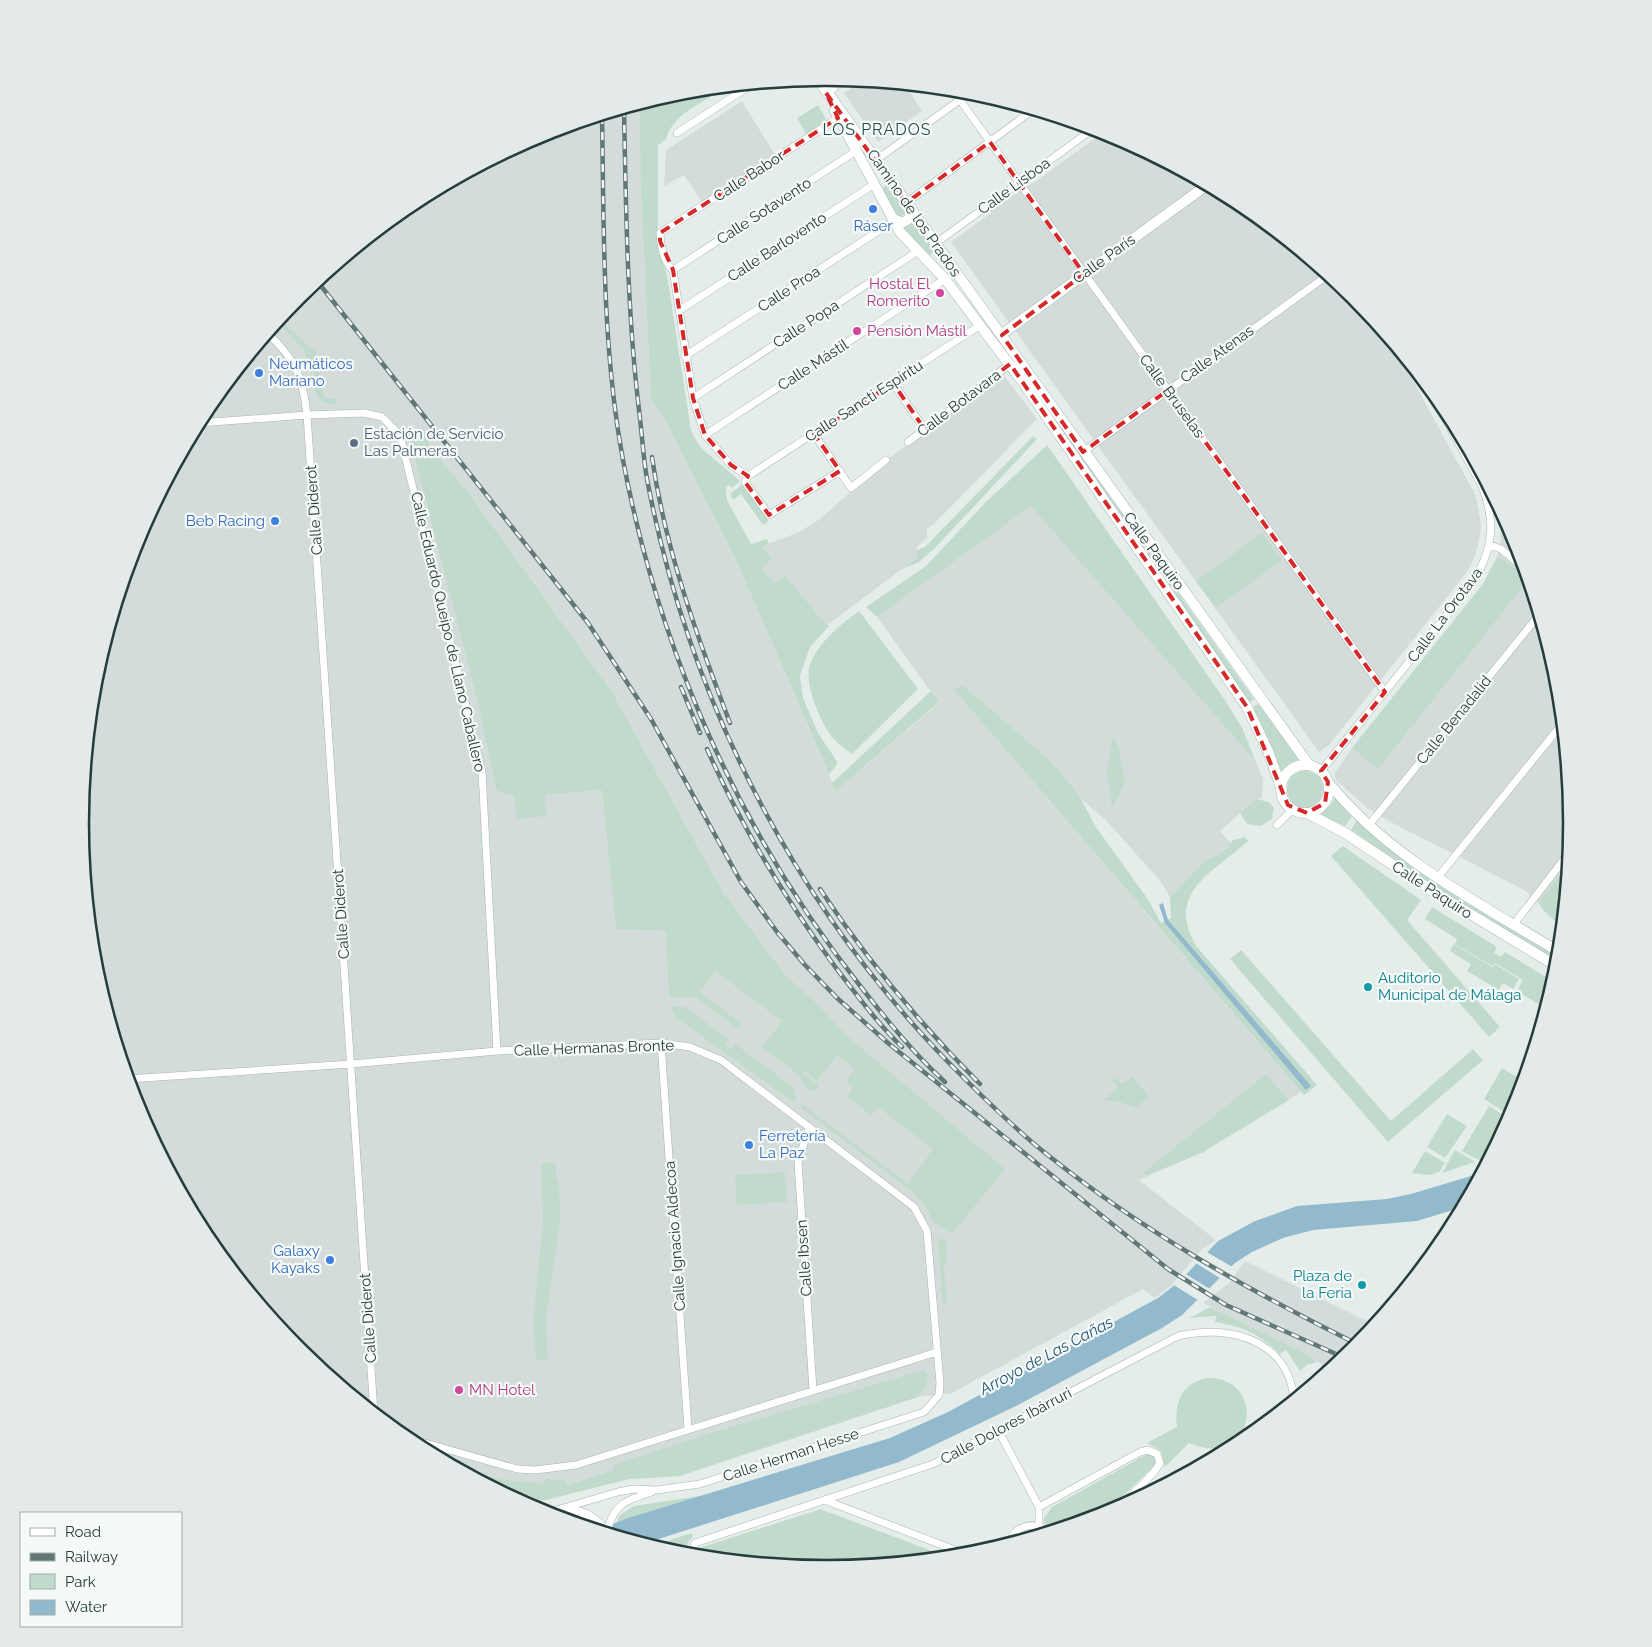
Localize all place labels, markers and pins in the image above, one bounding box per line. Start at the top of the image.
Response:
marker: Ráser [867,203,879,215]
place label: Ráser [853,217,893,235]
place label: Hostal El Romerito [867,275,931,310]
marker: Hostal El Romerito [934,287,946,299]
place label: Pensión Mástil [867,322,968,340]
marker: Pensión Mástil [851,325,863,337]
place label: Neumáticos Mariano [269,355,353,390]
marker: Neumáticos Mariano [253,367,265,379]
place label: Estación de Servicio Las Palmeras [364,425,503,460]
marker: Estación de Servicio Las Palmeras [348,437,360,449]
place label: Beb Racing [186,512,265,530]
marker: Beb Racing [269,515,281,527]
place label: Auditorio Municipal de Málaga [1378,969,1521,1004]
marker: Auditorio Municipal de Málaga [1362,981,1374,993]
place label: Ferretería La Paz [759,1127,826,1162]
marker: Ferretería La Paz [743,1139,755,1151]
place label: Galaxy Kayaks [271,1242,320,1277]
marker: Galaxy Kayaks [324,1254,336,1266]
place label: Plaza de la Feria [1293,1267,1352,1302]
marker: Plaza de la Feria [1356,1279,1368,1291]
place label: MN Hotel [469,1381,536,1399]
marker: MN Hotel [453,1384,465,1396]

